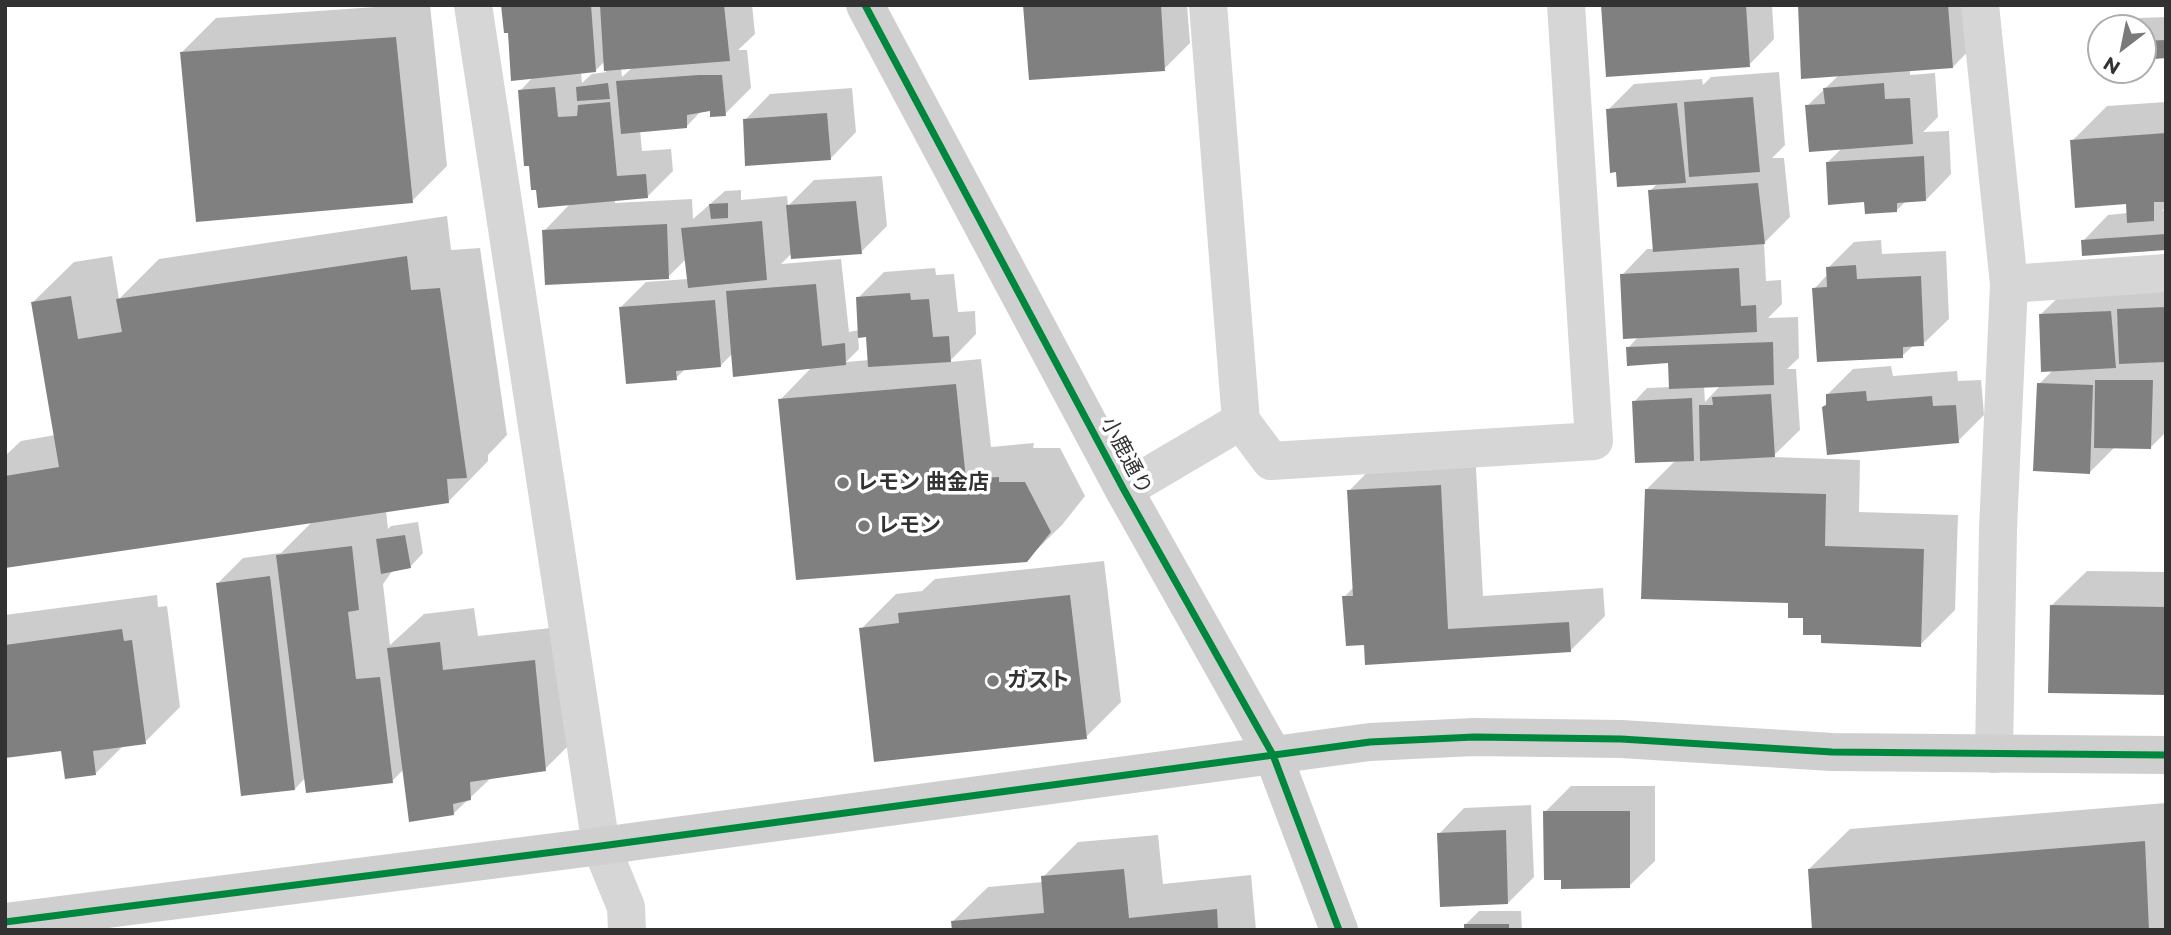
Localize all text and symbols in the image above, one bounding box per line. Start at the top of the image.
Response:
north arrow [2087,14,2157,84]
text: N [2099,52,2124,79]
street label: 小鹿通り [1095,413,1157,499]
place label: レモン 曲金店 [857,470,989,496]
marker: レモン 曲金店 [835,475,851,491]
place label: レモン [878,513,941,539]
marker: レモン [856,518,872,534]
place label: ガスト [1007,668,1070,694]
marker: ガスト [985,673,1001,689]

